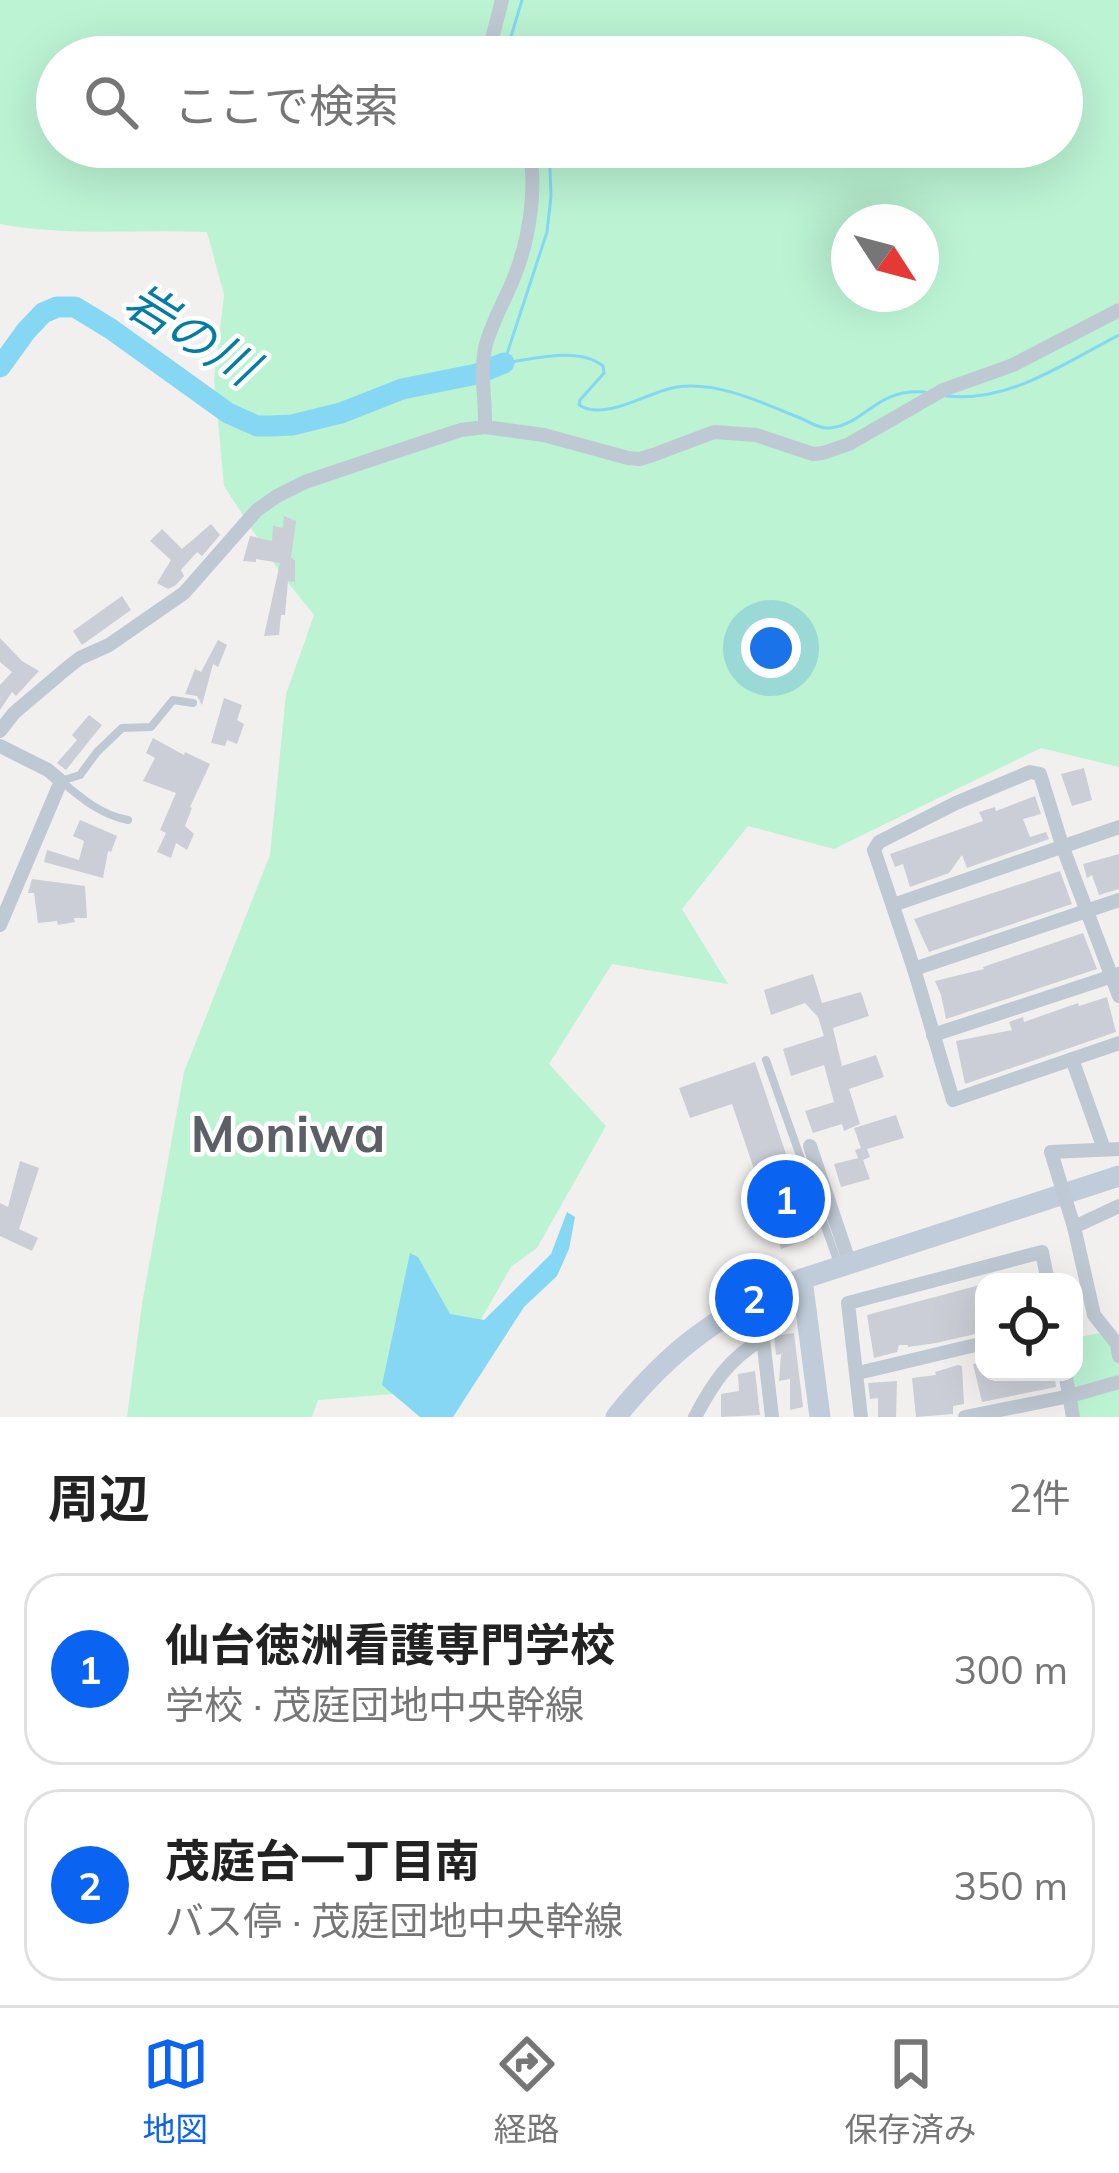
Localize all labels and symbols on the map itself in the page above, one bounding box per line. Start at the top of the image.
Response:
north arrow [831,204,939,312]
water label: 岩の川 [115,269,273,399]
your location [741,618,801,678]
district label: Moniwa [191,1101,385,1165]
pin: 1 [747,1154,825,1244]
pin: 2 [715,1253,793,1343]

